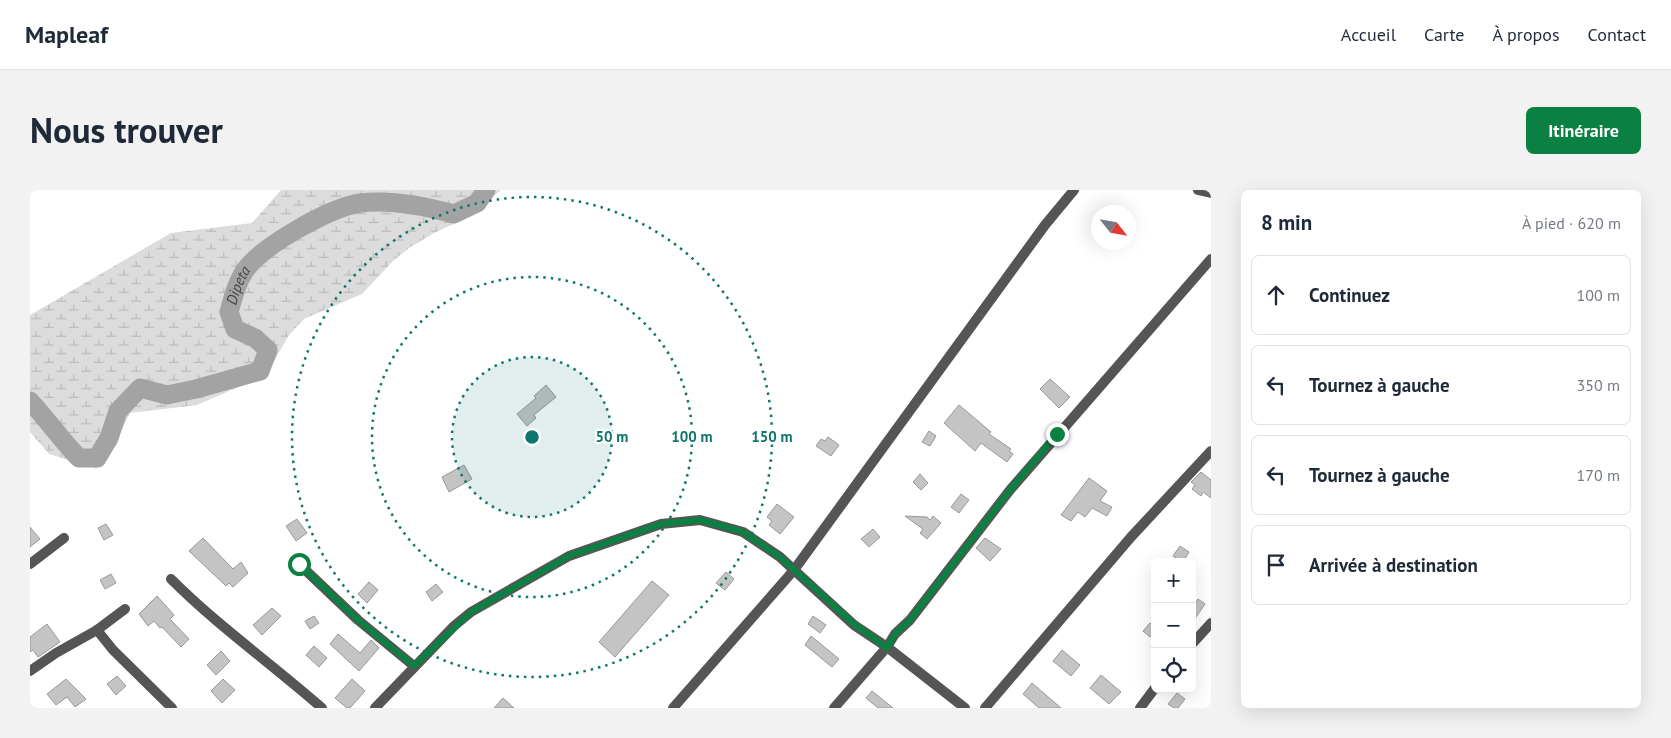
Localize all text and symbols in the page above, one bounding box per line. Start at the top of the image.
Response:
text: Mapleaf [25,19,108,50]
text: Accueil [1341,23,1396,46]
text: Carte [1424,23,1465,46]
text: À propos [1493,23,1560,46]
text: Contact [1588,23,1646,46]
text: Nous trouver [30,107,223,153]
button: Itinéraire [1526,107,1641,154]
north arrow [1091,205,1136,250]
text: 8 min [1261,209,1312,236]
text: À pied · 620 m [1522,213,1621,233]
water label: Dipeta [222,261,255,307]
icon: ahead [1262,281,1290,309]
text: Continuez [1309,283,1390,307]
text: 100 m [1577,285,1620,305]
icon: left [1262,371,1290,399]
text: Tournez à gauche [1309,373,1450,397]
text: 350 m [1577,375,1620,395]
route end [1046,423,1069,446]
text: 50 m [596,427,628,446]
text: 100 m [671,427,713,446]
text: 150 m [751,427,793,446]
centre of rings [523,428,541,446]
icon: left [1262,461,1290,489]
text: Tournez à gauche [1309,463,1450,487]
text: 170 m [1577,465,1620,485]
icon: arrive [1262,551,1290,579]
route start [288,553,311,576]
text: Arrivée à destination [1309,553,1478,577]
map controls [1151,558,1196,693]
button: + [1151,558,1196,603]
button: − [1151,603,1196,648]
button: locate [1151,648,1196,693]

